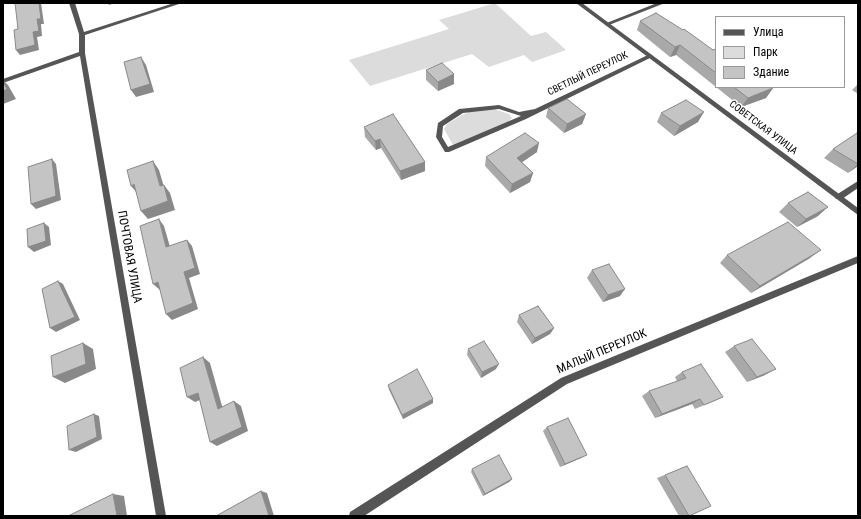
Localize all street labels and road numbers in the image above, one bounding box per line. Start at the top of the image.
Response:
street label: СВЕТЛЫЙ ПЕРЕУЛОК [546,49,630,99]
street label: СОВЕТСКАЯ УЛИЦА [727,99,799,157]
street label: ПОЧТОВАЯ УЛИЦА [114,210,144,304]
street label: МАЛЫЙ ПЕРЕУЛОК [555,327,649,377]

